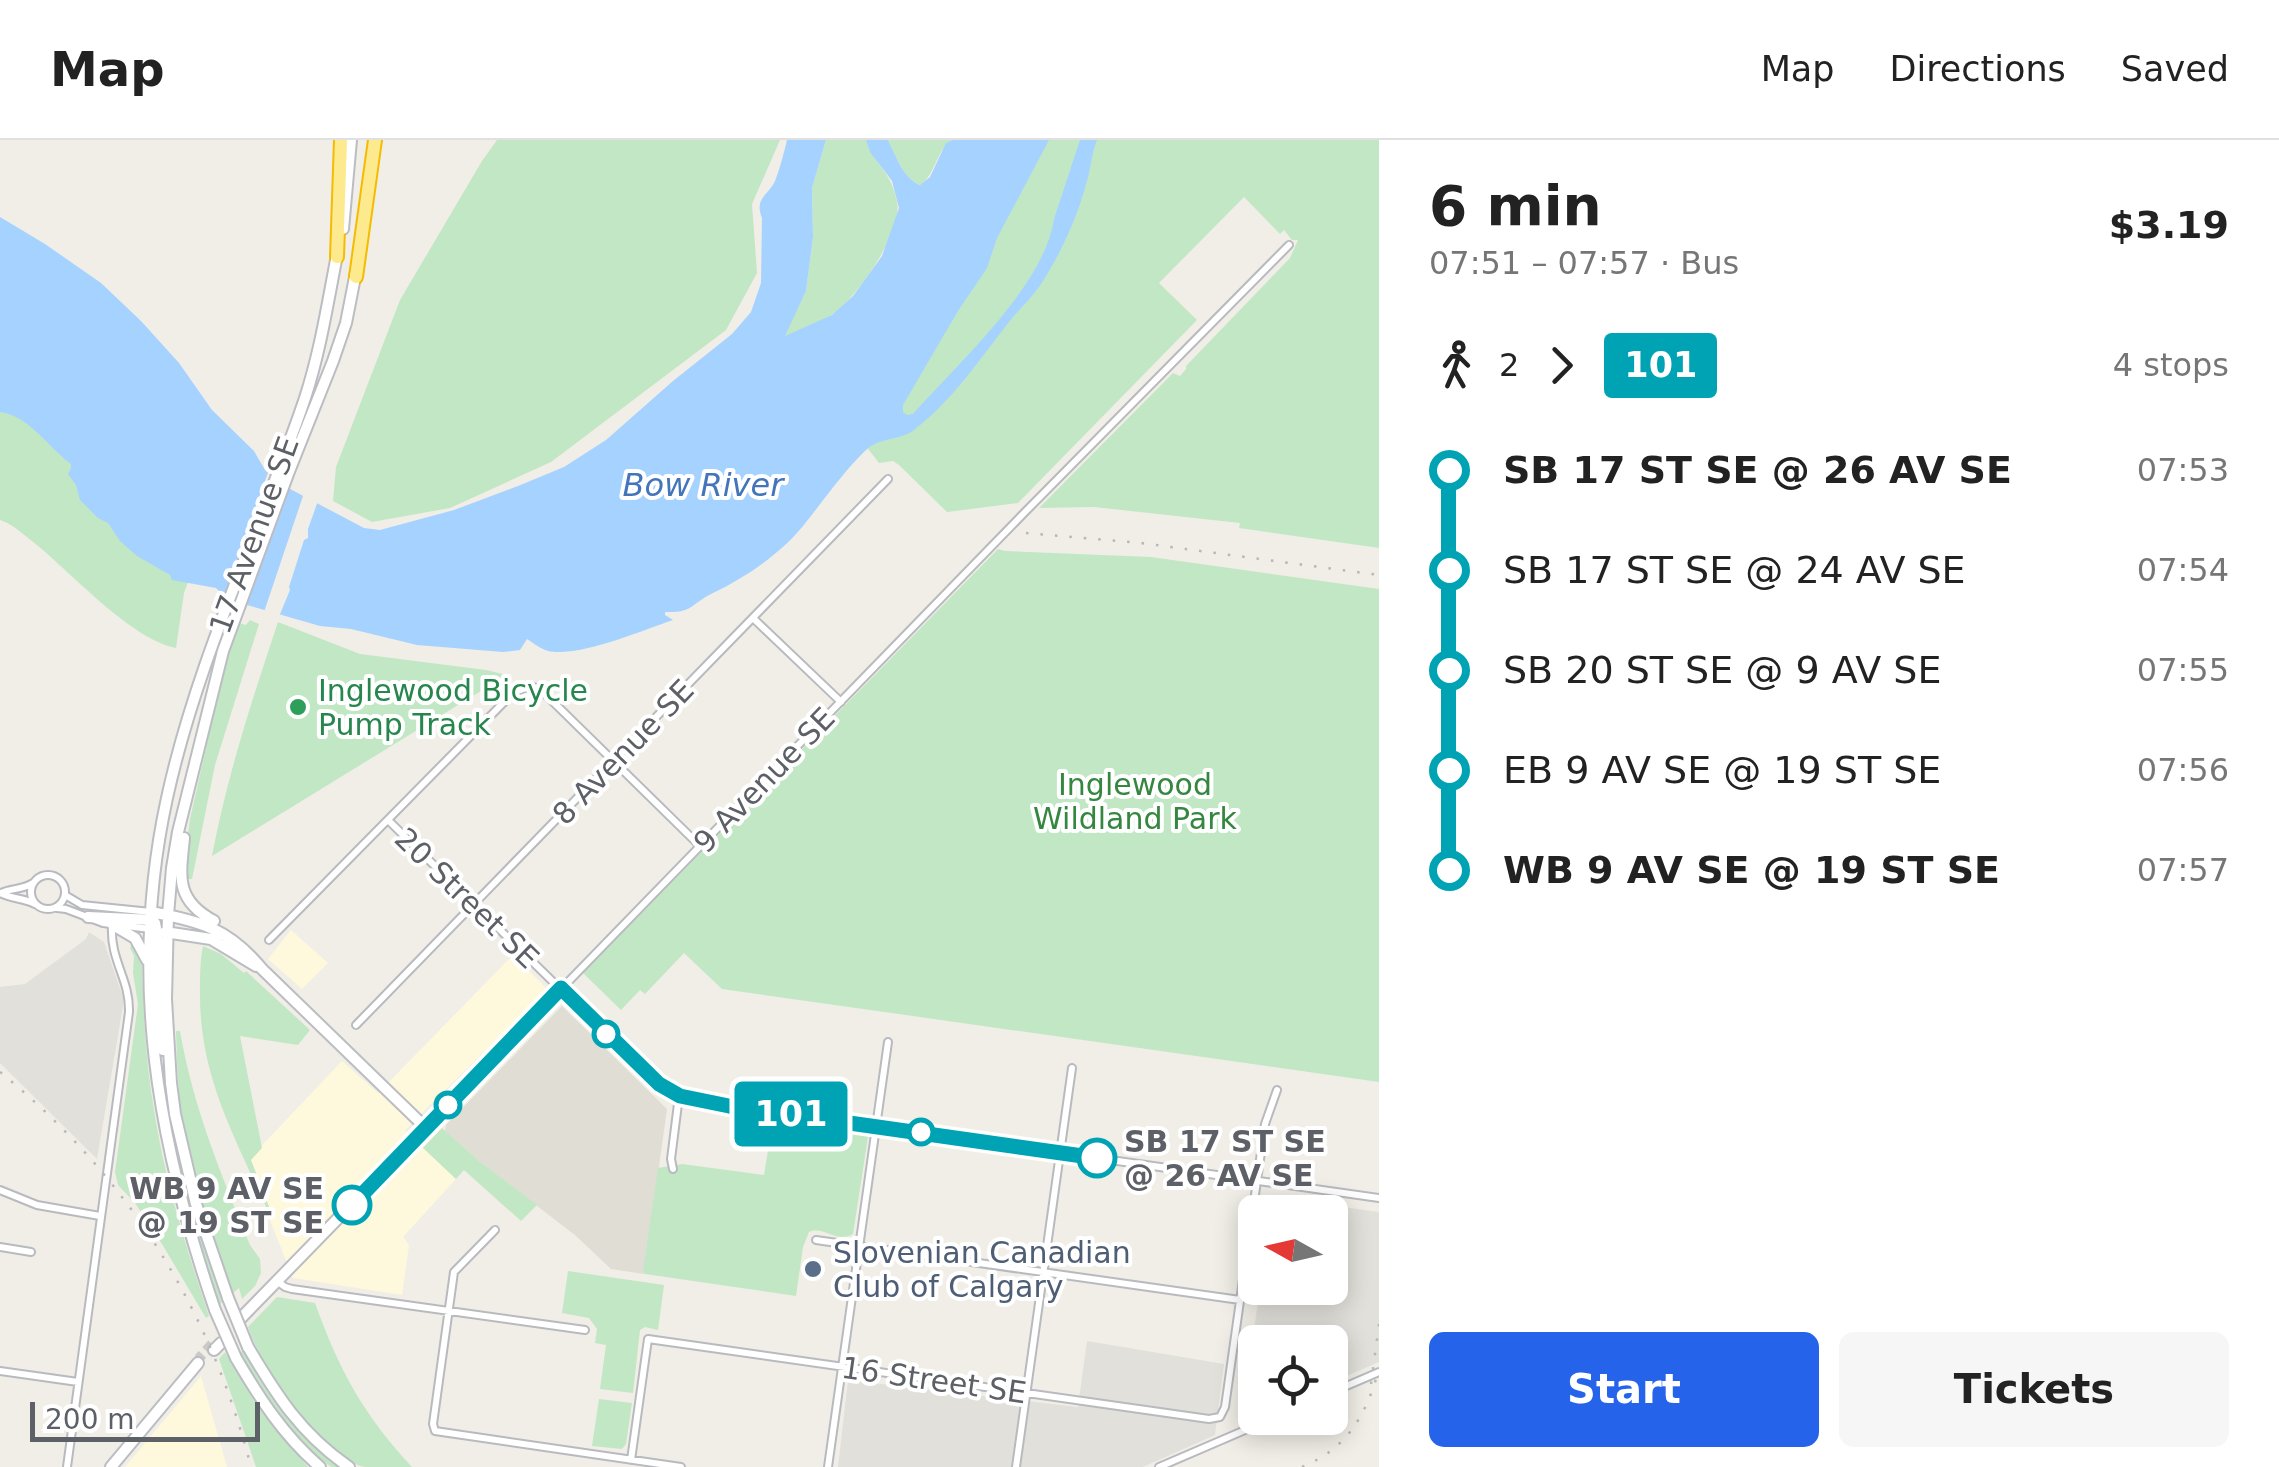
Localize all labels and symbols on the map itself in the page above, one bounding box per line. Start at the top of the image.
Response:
street label: 17 Avenue SE [202,432,306,638]
water label: Bow River [623,466,785,504]
street label: 8 Avenue SE [545,672,701,832]
place label: Inglewood Bicycle Pump Track [318,673,588,742]
marker: Inglewood Bicycle Pump Track [287,696,309,718]
street label: 9 Avenue SE [686,700,842,860]
park label: Inglewood Wildland Park [1033,767,1238,836]
street label: 20 Street SE [388,821,546,975]
unlabelled marker [593,1021,619,1047]
line badge: 101 [734,1082,848,1146]
unlabelled marker [435,1092,461,1118]
unlabelled marker [908,1119,934,1145]
place label: SB 17 ST SE @ 26 AV SE [1124,1124,1326,1193]
marker: SB 17 ST SE @ 26 AV SE [1078,1139,1116,1177]
place label: WB 9 AV SE @ 19 ST SE [129,1171,324,1240]
marker: WB 9 AV SE @ 19 ST SE [333,1186,371,1224]
north arrow [1238,1195,1348,1305]
place label: Slovenian Canadian Club of Calgary [833,1235,1131,1304]
marker: Slovenian Canadian Club of Calgary [802,1258,824,1280]
street label: 16 Street SE [839,1350,1029,1410]
scale bar [30,1397,260,1442]

